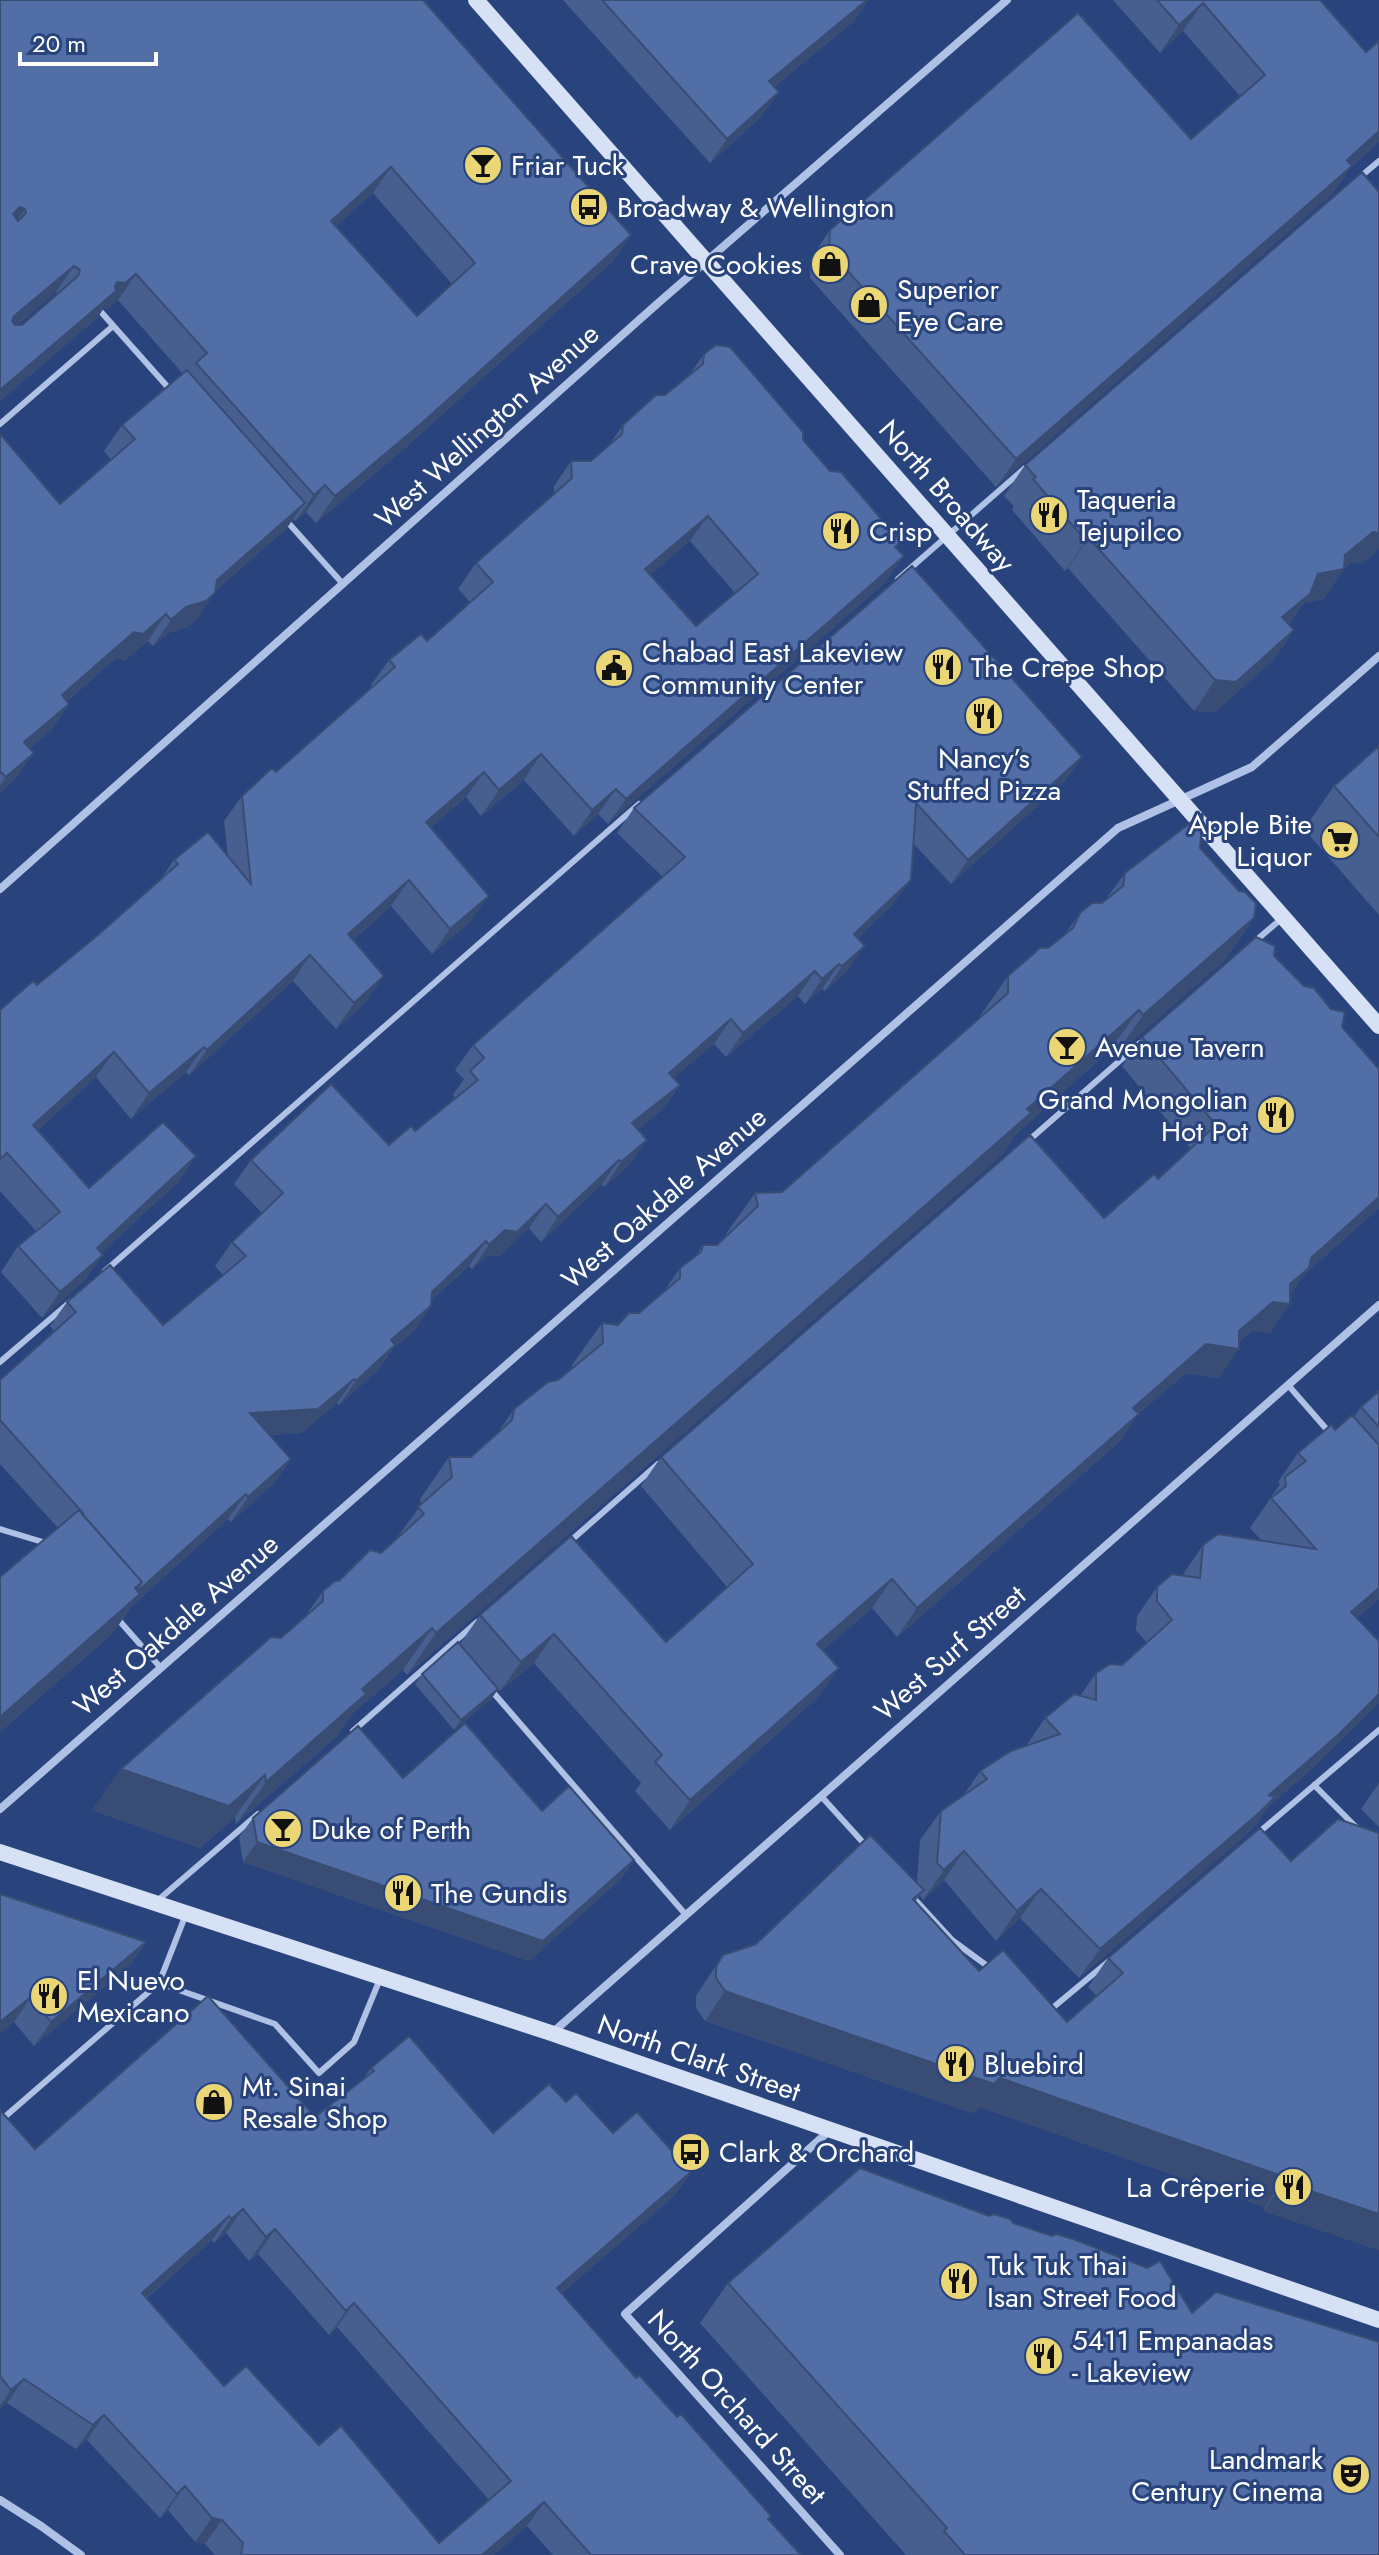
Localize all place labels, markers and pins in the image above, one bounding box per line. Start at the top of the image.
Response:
bar icon: Friar Tuck [462,144,504,186]
place label: Friar Tuck [511,145,625,186]
bus stop icon: Broadway & Wellington [568,186,610,228]
place label: Broadway & Wellington [617,187,894,228]
shop icon: Crave Cookies [809,243,851,285]
place label: Crave Cookies [630,244,802,285]
place label: Superior Eye Care [897,269,1003,342]
shop icon: Superior Eye Care [848,284,890,326]
place label: Taqueria Tejupilco [1077,479,1182,552]
restaurant icon: Taqueria Tejupilco [1028,494,1070,536]
restaurant icon: Crisp [820,510,862,552]
place label: Crisp [869,511,932,552]
place label: Chabad East Lakeview Community Center [642,632,903,705]
restaurant icon: The Crepe Shop [922,646,964,688]
public building icon: Chabad East Lakeview Community Center [593,647,635,689]
place label: The Crepe Shop [971,647,1164,688]
restaurant icon: Nancy’s Stuffed Pizza [963,695,1005,737]
place label: Nancy’s Stuffed Pizza [907,738,1061,811]
place label: Apple Bite Liquor [1188,804,1312,877]
supermarket icon: Apple Bite Liquor [1319,819,1361,861]
bar icon: Avenue Tavern [1046,1026,1088,1068]
place label: Avenue Tavern [1095,1027,1265,1068]
place label: Grand Mongolian Hot Pot [1038,1079,1248,1152]
restaurant icon: Grand Mongolian Hot Pot [1255,1094,1297,1136]
bar icon: Duke of Perth [262,1808,304,1850]
place label: Duke of Perth [311,1809,471,1850]
restaurant icon: The Gundis [382,1872,424,1914]
place label: The Gundis [431,1873,567,1914]
place label: El Nuevo Mexicano [77,1960,190,2033]
restaurant icon: El Nuevo Mexicano [28,1975,70,2017]
restaurant icon: Bluebird [935,2043,977,2085]
place label: Bluebird [984,2044,1084,2085]
place label: Mt. Sinai Resale Shop [242,2066,387,2139]
shop icon: Mt. Sinai Resale Shop [193,2081,235,2123]
bus stop icon: Clark & Orchard [670,2131,712,2173]
place label: Clark & Orchard [719,2132,914,2173]
restaurant icon: La Crêperie [1272,2166,1314,2208]
place label: La Crêperie [1126,2167,1265,2208]
place label: Tuk Tuk Thai Isan Street Food [987,2245,1177,2318]
restaurant icon: Tuk Tuk Thai Isan Street Food [938,2260,980,2302]
place label: 5411 Empanadas - Lakeview [1072,2320,1273,2393]
restaurant icon: 5411 Empanadas - Lakeview [1023,2335,1065,2377]
place label: Landmark Century Cinema [1131,2439,1324,2512]
theatre icon: Landmark Century Cinema [1330,2454,1372,2496]

